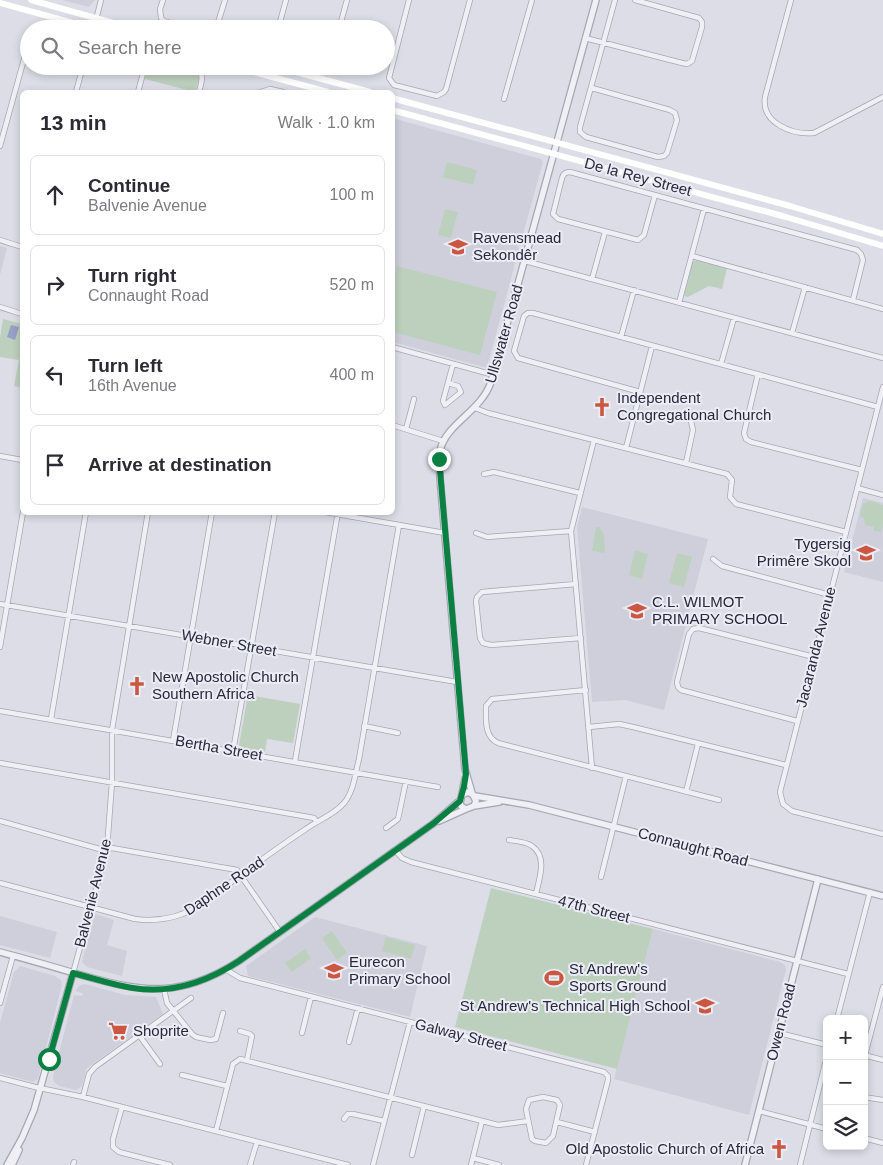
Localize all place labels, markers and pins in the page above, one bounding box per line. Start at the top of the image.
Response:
place label: Ravensmead Sekondêr [473,229,561,263]
school or university icon: Ravensmead Sekondêr [447,236,469,258]
place label: Independent Congregational Church [617,389,771,423]
church icon: Independent Congregational Church [591,396,613,418]
place label: Tygersig Primêre Skool [757,535,851,569]
school or university icon: Tygersig Primêre Skool [855,542,877,564]
place label: C.L. WILMOT PRIMARY SCHOOL [652,593,787,627]
school or university icon: C.L. WILMOT PRIMARY SCHOOL [626,600,648,622]
place label: New Apostolic Church Southern Africa [152,668,299,702]
church icon: New Apostolic Church Southern Africa [126,675,148,697]
place label: Eurecon Primary School [349,953,451,987]
school or university icon: Eurecon Primary School [323,960,345,982]
place label: St Andrew's Sports Ground [569,960,667,994]
sports icon: St Andrew's Sports Ground [543,967,565,989]
school or university icon: St Andrew's Technical High School [694,995,716,1017]
place label: St Andrew's Technical High School [460,997,690,1014]
supermarket icon: Shoprite [107,1020,129,1042]
place label: Shoprite [133,1022,189,1039]
church icon: Old Apostolic Church of Africa [768,1138,790,1160]
place label: Old Apostolic Church of Africa [566,1140,765,1157]

